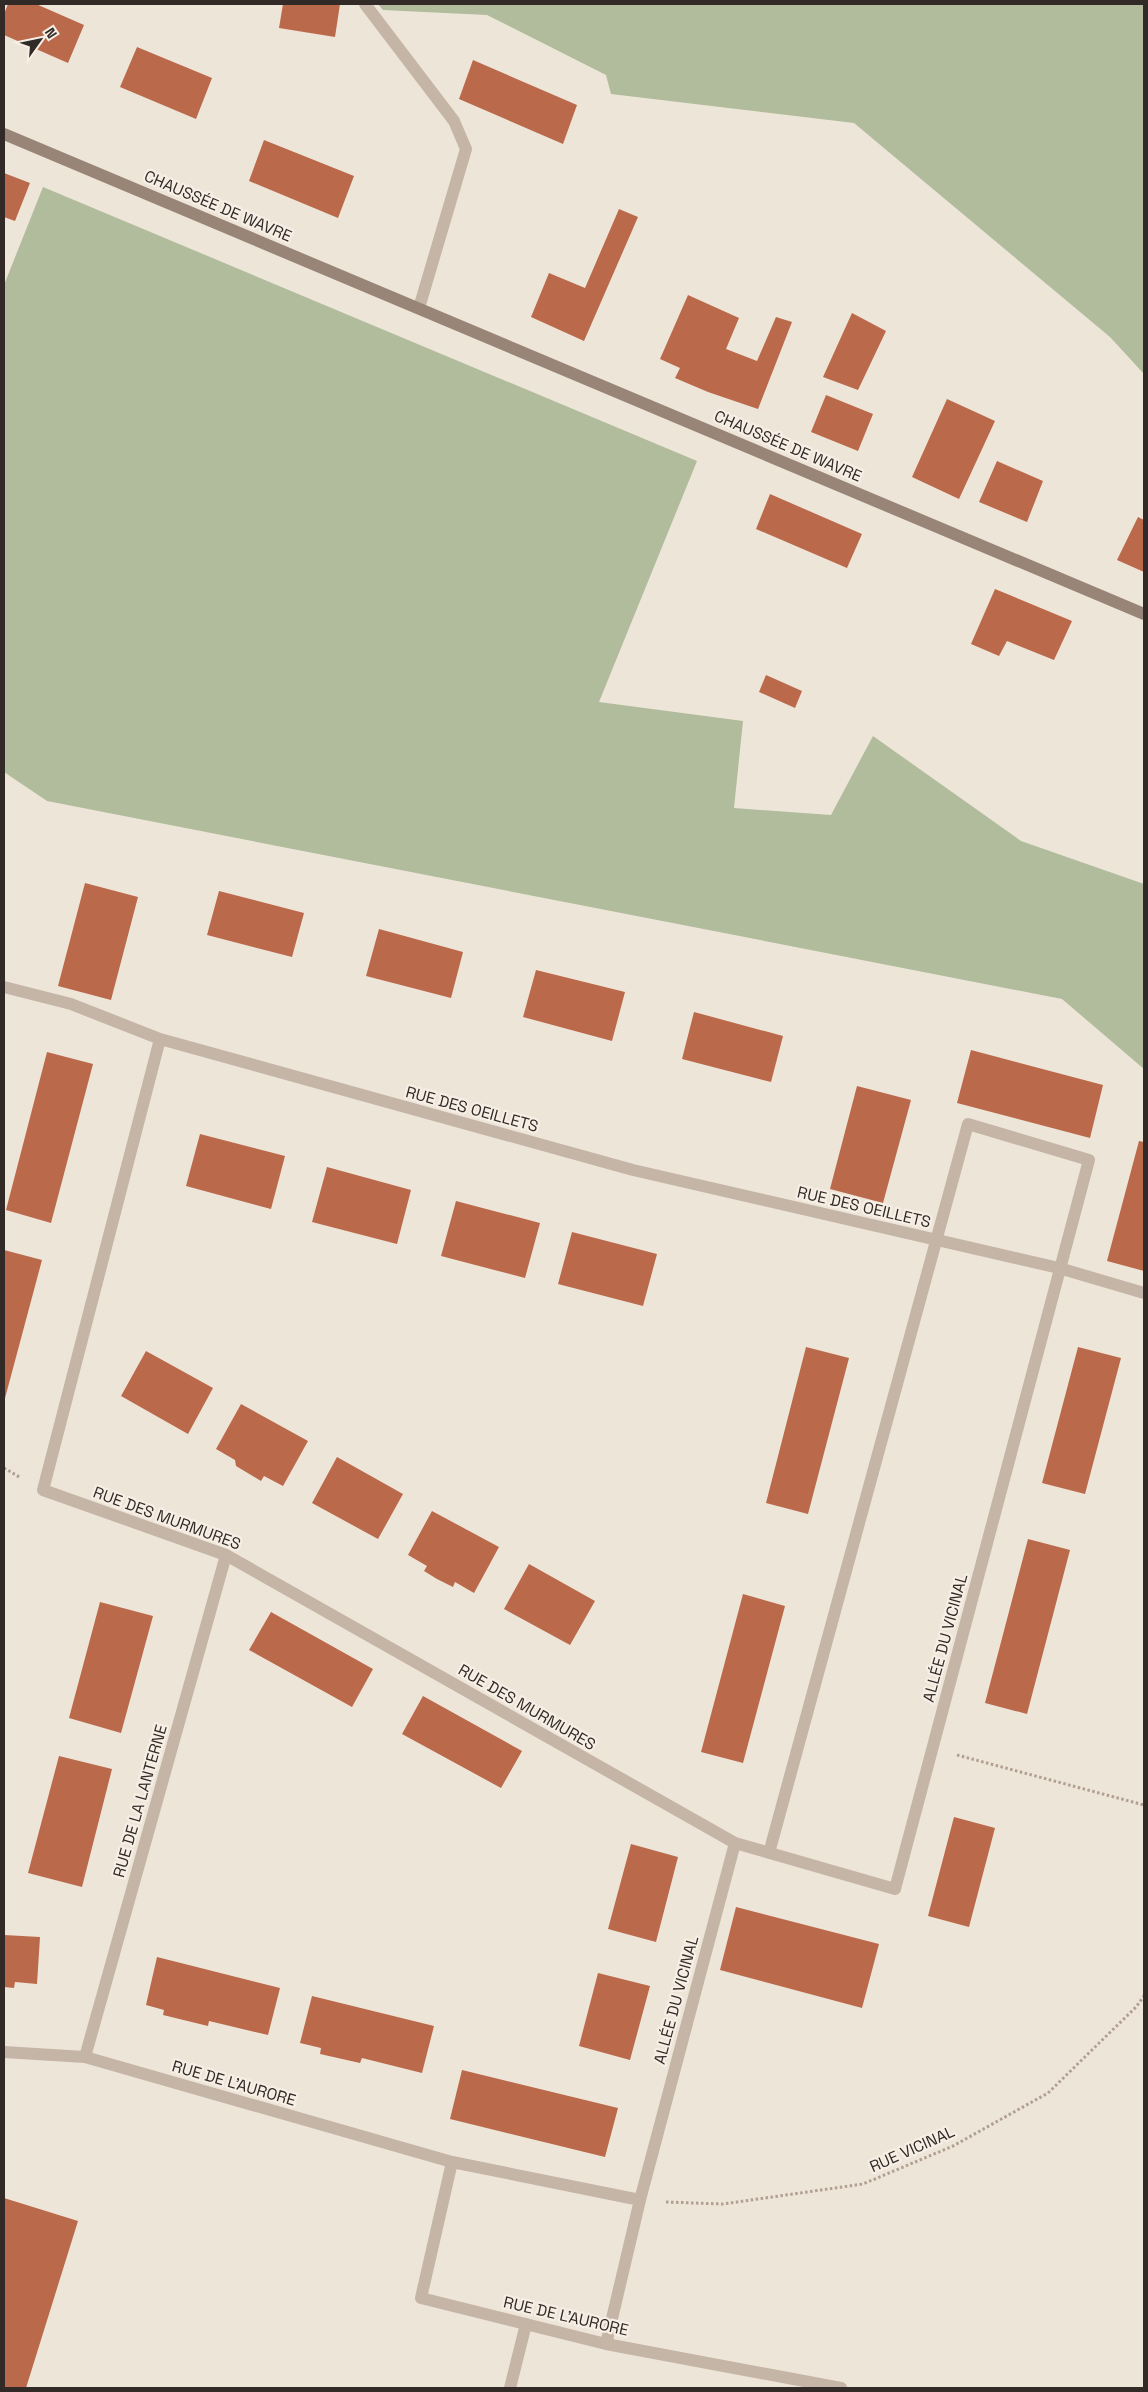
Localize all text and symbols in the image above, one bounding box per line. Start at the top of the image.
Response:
north arrow [15,15,65,65]
text: N [41,24,61,42]
street label: CHAUSSÉE DE WAVRE [141,165,295,247]
street label: CHAUSSÉE DE WAVRE [711,405,865,487]
street label: RUE DES OEILLETS [403,1081,541,1137]
street label: RUE DES OEILLETS [795,1181,933,1233]
street label: RUE DES MURMURES [90,1482,244,1555]
street label: ALLÉE DU VICINAL [918,1571,972,1705]
street label: RUE DES MURMURES [454,1659,600,1755]
street label: RUE DE LA LANTERNE [108,1722,172,1880]
street label: ALLÉE DU VICINAL [649,1933,703,2067]
street label: RUE DE L'AURORE [170,2055,298,2111]
street label: RUE VICINAL [866,2121,958,2177]
street label: RUE DE L'AURORE [501,2291,631,2341]

